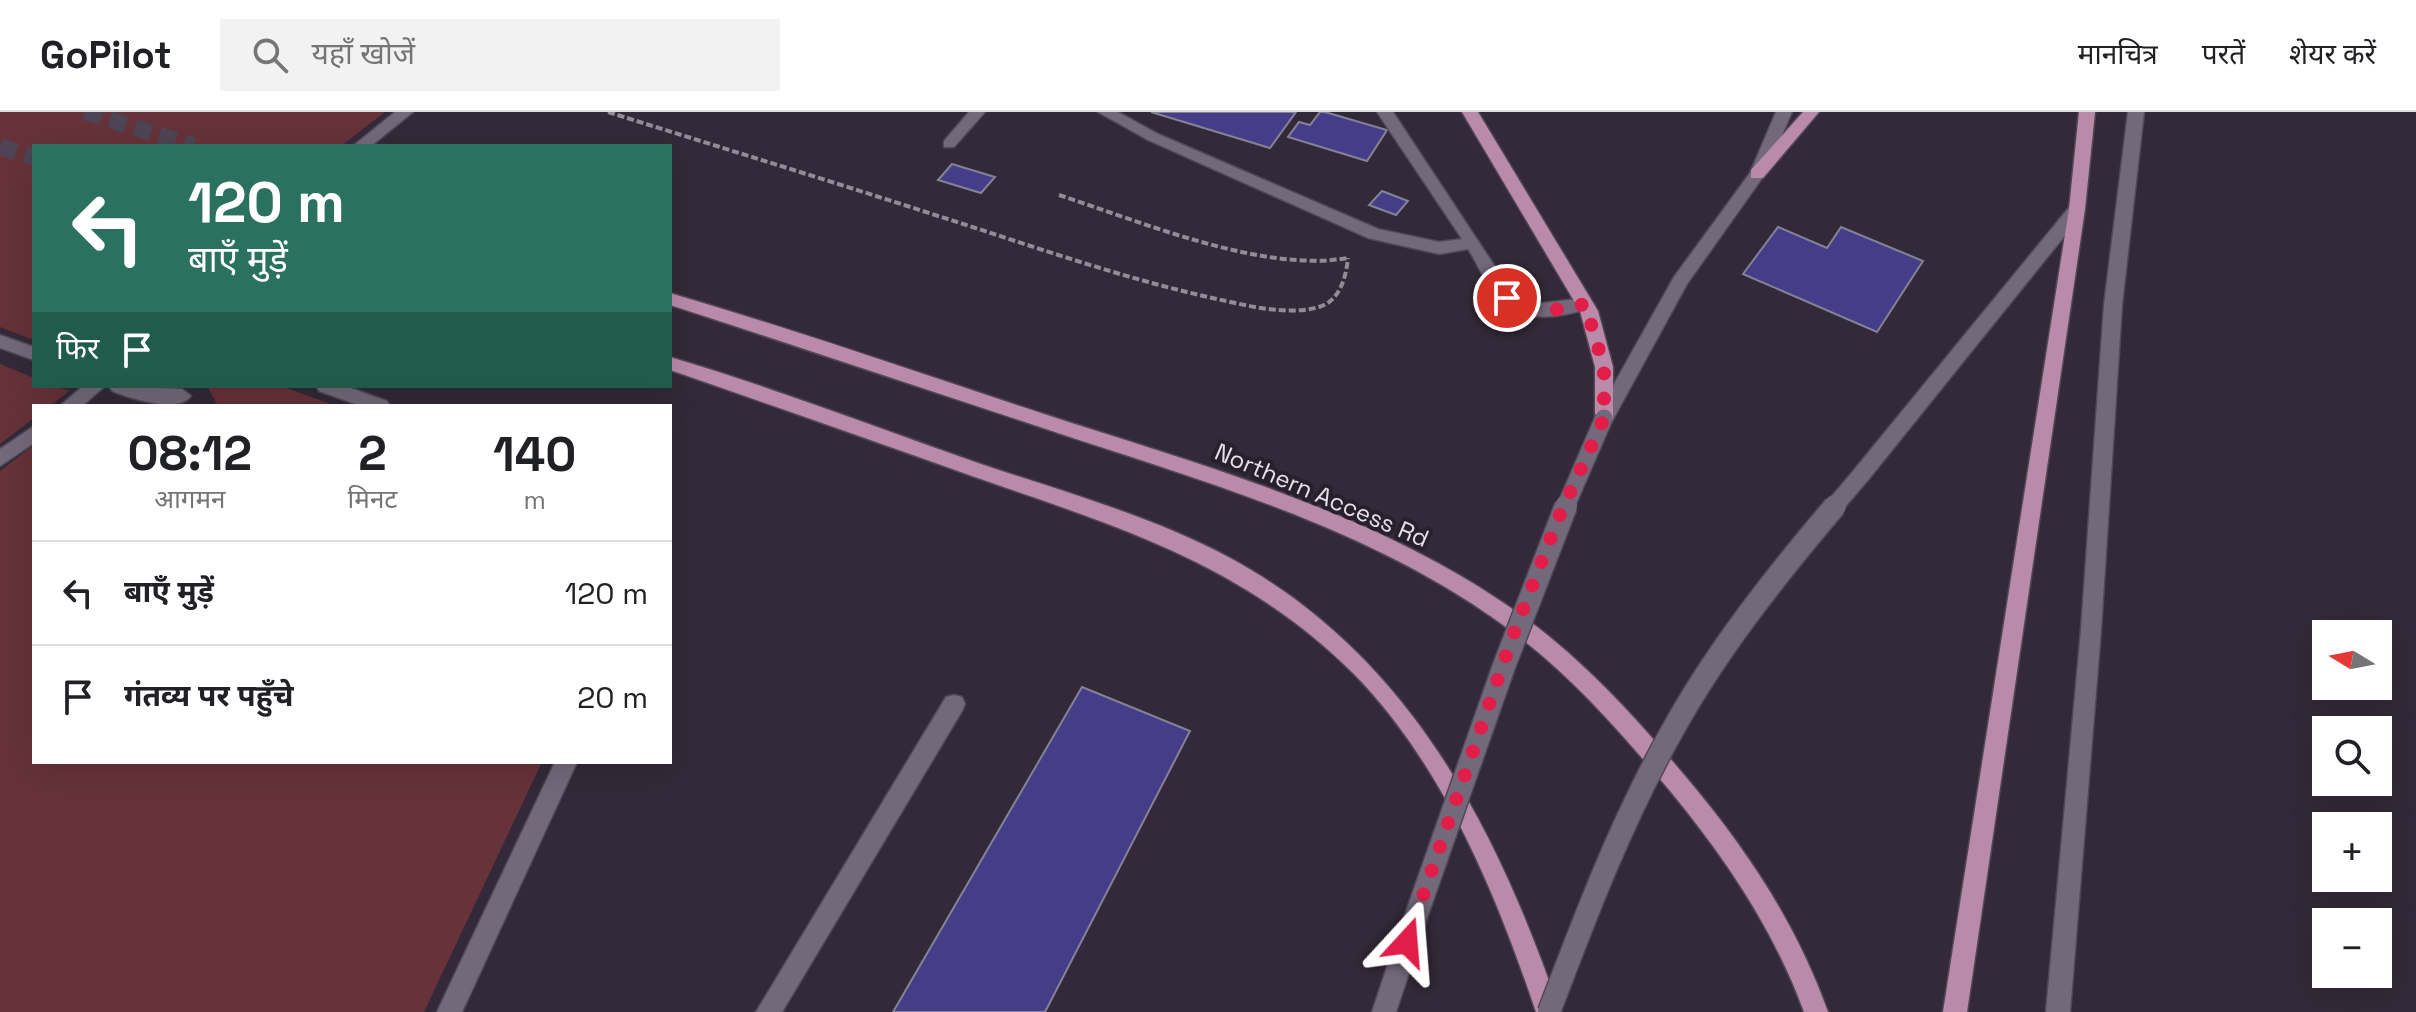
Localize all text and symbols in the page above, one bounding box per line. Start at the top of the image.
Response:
search box [220,19,780,91]
text: GoPilot [40,31,172,79]
icon: search [248,33,292,77]
text: यहाँ खोजें [312,34,415,73]
text: मानचित्र [2078,36,2158,72]
text: परतें [2202,36,2245,72]
text: शेयर करें [2289,36,2376,72]
text: 120 m [188,167,345,238]
icon: left [56,176,160,280]
text: बाएँ मुड़ें [188,237,288,283]
pin [1473,264,1541,332]
icon: arrive [1485,276,1529,320]
icon: arrive [115,328,159,372]
text: फिर [56,329,99,368]
text: 08:12 [128,423,252,484]
text: 2 [358,423,387,484]
text: 140 [493,424,576,485]
street label: Northern Access Rd [1210,436,1434,554]
text: आगमन [154,482,225,516]
text: मिनट [348,482,397,516]
text: m [524,483,546,517]
icon: left [56,571,100,615]
text: बाएँ मुड़ें [124,572,214,611]
text: 120 m [565,574,648,613]
north arrow [2312,620,2392,700]
map controls [2312,620,2392,988]
icon: arrive [56,675,100,719]
text: गंतव्य पर पहुँचे [124,676,293,715]
text: 20 m [577,678,648,717]
button: search [2312,716,2392,796]
button: + [2312,812,2392,892]
position arrow [1365,900,1449,984]
button: − [2312,908,2392,988]

